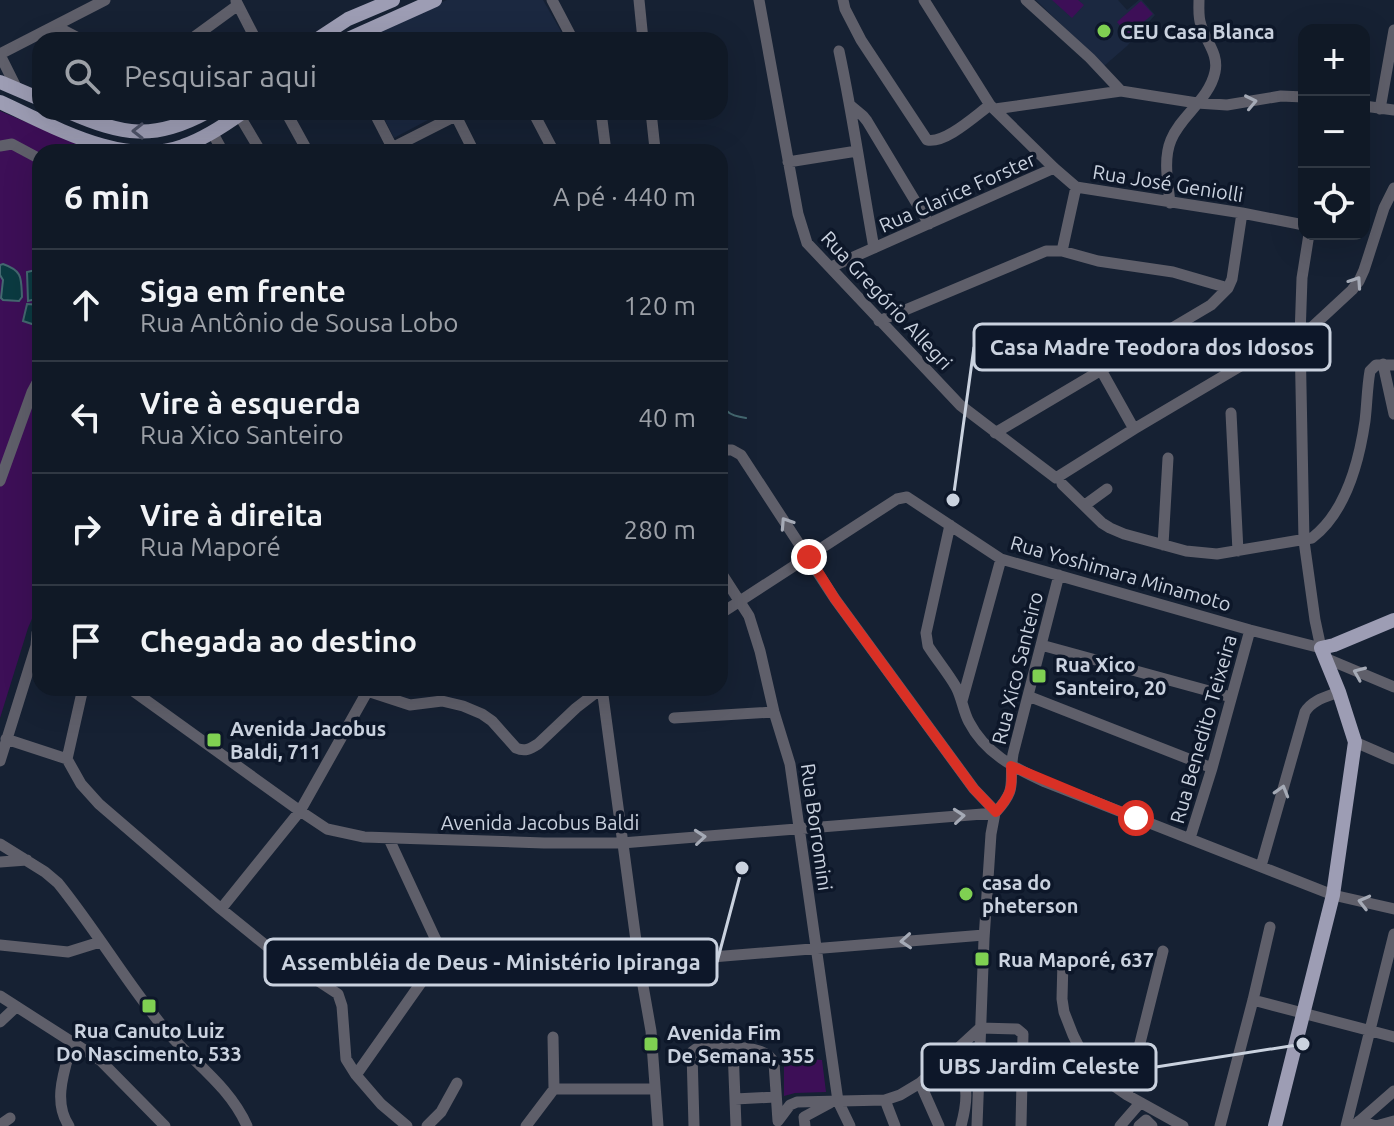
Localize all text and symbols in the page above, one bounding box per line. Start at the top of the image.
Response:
place label: CEU Casa Blanca [1120,20,1275,43]
marker: CEU Casa Blanca [1095,22,1113,40]
map controls [1298,24,1370,240]
button: + [1298,24,1370,96]
search box [32,32,728,120]
icon: search [60,54,104,98]
text: Pesquisar aqui [124,59,317,93]
one-way arrow [1243,94,1257,111]
button: − [1298,96,1370,168]
one-way arrow [131,122,144,140]
street label: Rua Clarice Forster [875,147,1039,237]
street label: Rua José Geniolli [1091,160,1245,206]
button: locate [1298,168,1370,240]
text: 6 min [64,177,150,215]
text: A pé · 440 m [553,182,696,211]
street label: Rua Gregório Allegri [817,226,957,374]
text: Siga em frente [140,274,346,308]
one-way arrow [1346,277,1361,291]
icon: ahead [64,283,108,327]
text: 120 m [624,291,696,320]
text: Rua Antônio de Sousa Lobo [140,308,458,337]
callout: Casa Madre Teodora dos Idosos [974,324,1330,370]
text: Casa Madre Teodora dos Idosos [990,334,1314,359]
text: Vire à esquerda [140,386,361,420]
icon: left [64,395,108,439]
text: 40 m [638,403,696,432]
text: Rua Xico Santeiro [140,420,344,449]
text: Vire à direita [140,498,323,532]
icon: right [64,507,108,551]
text: 280 m [624,515,696,544]
one-way arrow [781,517,796,531]
street label: Rua Yoshimara Minamoto [1008,530,1234,616]
text: Rua Maporé [140,532,281,561]
route end [791,539,827,575]
street label: Rua Xico Santeiro [987,589,1047,747]
icon: arrive [64,619,108,663]
text: Chegada ao destino [140,624,417,658]
street label: Rua Benedito Teixeira [1165,632,1241,826]
place label: Rua Xico Santeiro, 20 [1055,653,1166,699]
one-way arrow [1353,666,1367,682]
marker: Rua Xico Santeiro, 20 [1030,667,1048,685]
place label: Avenida Jacobus Baldi, 711 [230,717,386,763]
marker: Avenida Jacobus Baldi, 711 [205,731,223,749]
street label: Rua Borromini [797,762,837,892]
one-way arrow [1273,785,1289,799]
route start [1118,800,1154,836]
one-way arrow [953,808,966,825]
street label: Avenida Jacobus Baldi [441,811,639,834]
one-way arrow [694,829,707,846]
place label: casa do pheterson [982,871,1078,917]
marker: casa do pheterson [957,885,975,903]
one-way arrow [1357,894,1371,911]
one-way arrow [899,932,912,949]
callout: Assembléia de Deus - Ministério Ipiranga [265,939,717,985]
place label: Rua Maporé, 637 [998,948,1154,971]
text: Assembléia de Deus - Ministério Ipiranga [281,949,701,974]
marker: Rua Maporé, 637 [973,950,991,968]
marker: Rua Canuto Luiz Do Nascimento, 533 [140,997,158,1015]
place label: Rua Canuto Luiz Do Nascimento, 533 [56,1019,242,1065]
place label: Avenida Fim De Semana, 355 [667,1021,815,1067]
marker: Avenida Fim De Semana, 355 [642,1035,660,1053]
callout: UBS Jardim Celeste [922,1044,1156,1090]
text: UBS Jardim Celeste [938,1053,1140,1078]

